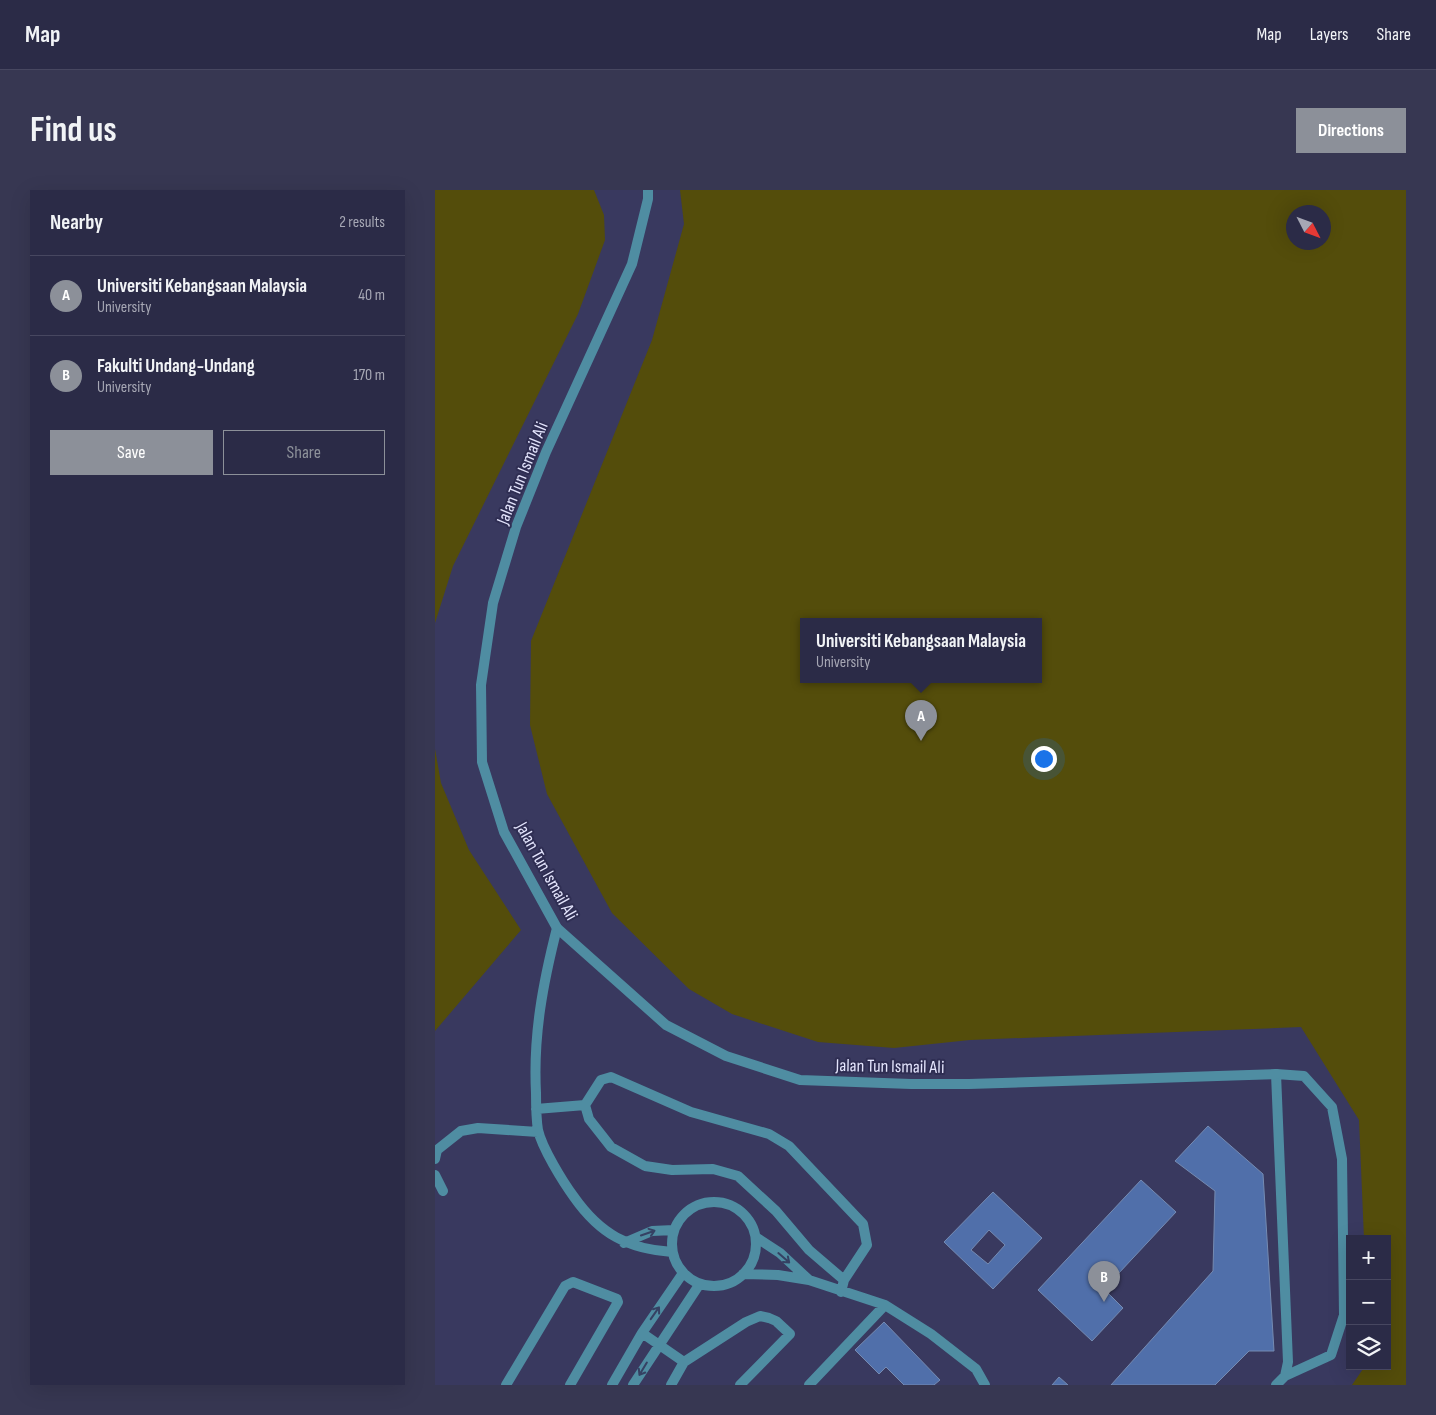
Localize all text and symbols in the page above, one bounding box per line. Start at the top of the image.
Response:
text: Map [25,20,60,49]
text: Map [1257,24,1282,45]
text: Layers [1310,24,1349,45]
text: Share [1377,24,1411,45]
button: Directions [1296,108,1406,153]
text: Find us [30,109,117,152]
north arrow [1286,205,1331,250]
text: Nearby [50,210,103,235]
text: 2 results [339,213,385,232]
text: Universiti Kebangsaan Malaysia [97,275,307,298]
text: A [62,286,70,305]
text: 40 m [358,286,385,305]
text: University [97,298,151,317]
text: Fakulti Undang-Undang [97,355,255,378]
text: B [62,366,70,385]
text: 170 m [353,366,385,385]
text: University [97,378,151,397]
street label: Jalan Tun Ismail Ali [492,419,553,528]
button: Save [50,430,213,475]
button: Share [223,430,385,475]
popup [800,618,1042,683]
text: Universiti Kebangsaan Malaysia [816,630,1026,653]
text: University [816,653,870,672]
pin: A [905,700,937,741]
your location [1031,746,1057,772]
street label: Jalan Tun Ismail Ali [511,818,582,924]
street label: Jalan Tun Ismail Ali [834,1055,945,1078]
one-way arrow [640,1228,656,1237]
map controls [1346,1235,1391,1370]
button: + [1346,1235,1391,1280]
one-way arrow [778,1252,791,1264]
pin: B [1088,1261,1120,1302]
button: − [1346,1280,1391,1325]
one-way arrow [650,1307,660,1321]
button: layers [1346,1325,1391,1370]
one-way arrow [638,1362,648,1376]

